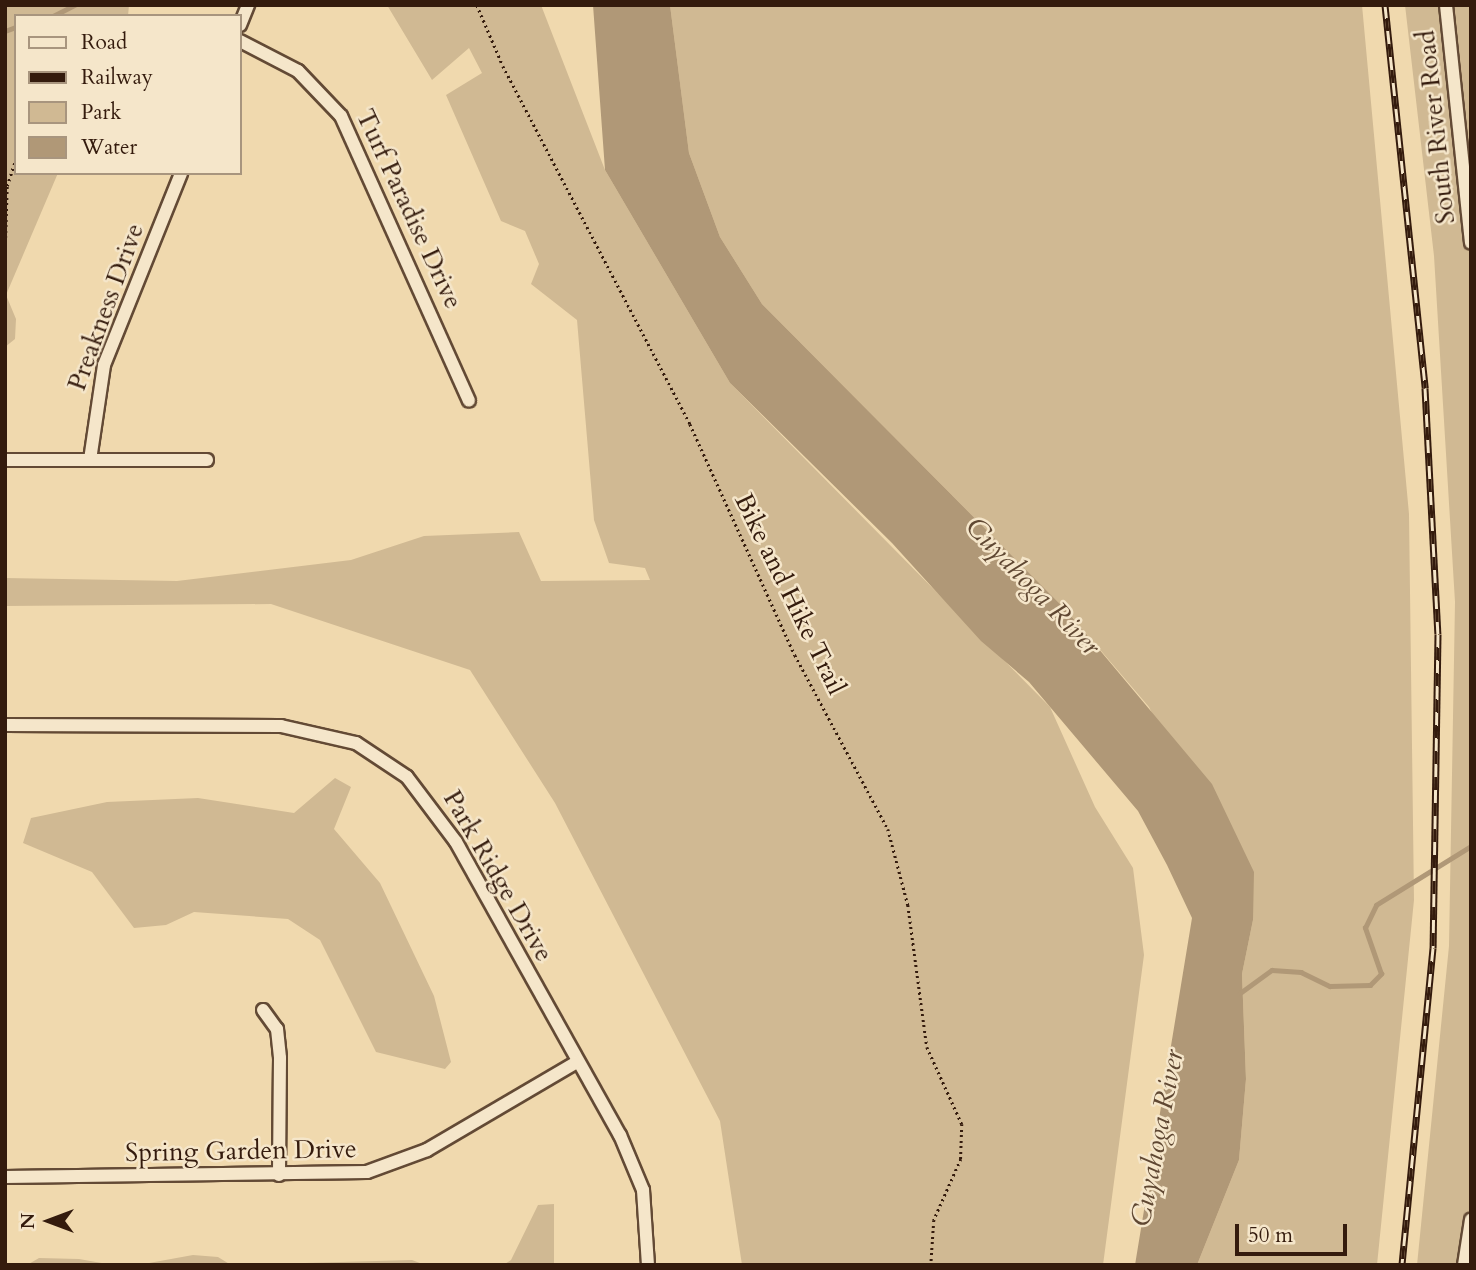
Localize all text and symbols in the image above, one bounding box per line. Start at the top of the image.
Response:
legend [14,14,242,175]
text: Road [81,28,127,57]
street label: South River Road [1410,29,1462,225]
text: Railway [81,63,153,92]
text: Park [81,98,121,127]
street label: Turf Paradise Drive [349,104,469,314]
text: Water [81,133,137,162]
street label: Preakness Drive [61,219,151,395]
street label: Bike and Hike Trail [728,488,852,700]
water label: Cuyahoga River [959,510,1107,662]
street label: Park Ridge Drive [436,785,560,967]
water label: Cuyahoga River [1123,1047,1191,1229]
street label: Spring Garden Drive [125,1133,357,1169]
north arrow [14,1186,84,1256]
scale bar [1238,1210,1350,1254]
text: N [15,1213,41,1229]
text: 50 m [1248,1221,1293,1250]

